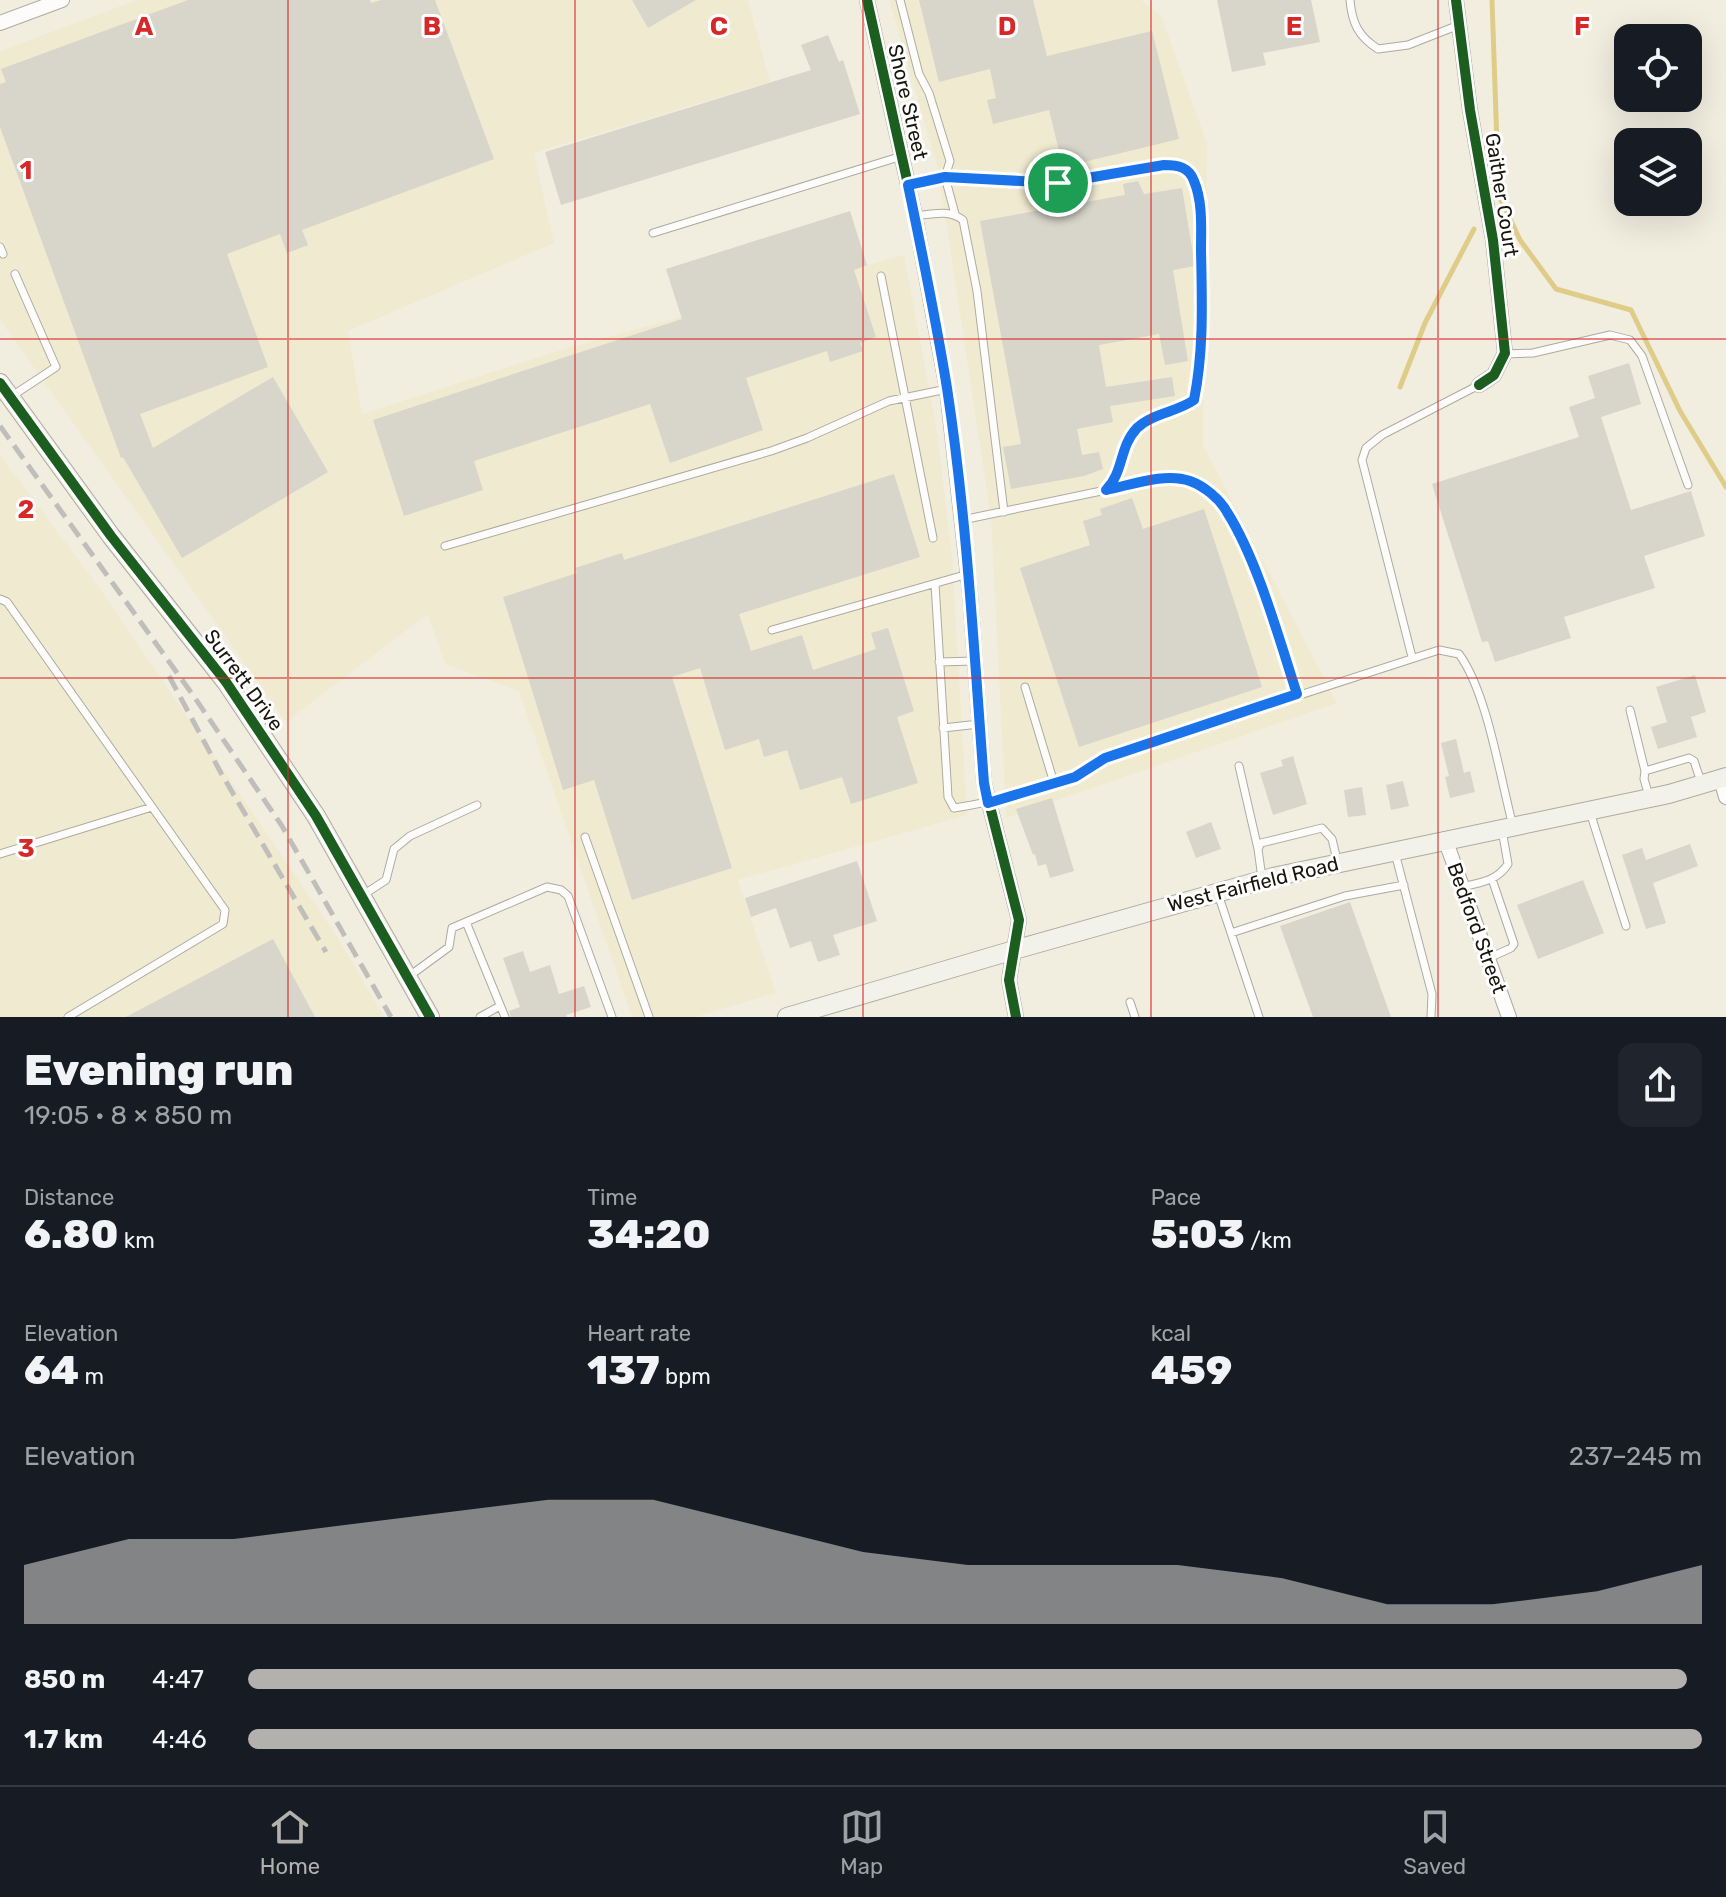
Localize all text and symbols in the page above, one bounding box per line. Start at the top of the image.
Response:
text: A [135,11,154,42]
text: B [423,11,441,42]
text: C [710,11,728,42]
text: D [998,11,1016,42]
text: E [1286,11,1302,42]
text: F [1574,11,1590,42]
map controls [1614,24,1702,216]
button: locate [1614,24,1702,112]
street label: Shore Street [883,42,933,162]
button: layers [1614,128,1702,216]
street label: Gaither Court [1480,131,1524,259]
pin [1024,149,1092,217]
text: 1 [20,155,32,186]
icon: arrive [1036,161,1080,205]
text: 2 [18,494,34,525]
street label: Surrett Drive [199,625,289,735]
text: 3 [17,833,35,864]
street label: West Fairfield Road [1165,851,1341,917]
street label: Bedford Street [1442,859,1512,997]
button: share [1618,1043,1702,1127]
text: Evening run [24,1044,293,1096]
text: 19:05 · 8 × 850 m [24,1100,232,1131]
text: Distance [24,1184,114,1211]
text: Time [587,1184,637,1211]
text: Pace [1151,1184,1201,1211]
text: 6.80 [24,1211,118,1258]
text: 34:20 [587,1211,710,1258]
text: 5:03 [1151,1211,1245,1258]
text: km [118,1227,155,1254]
text: /km [1245,1227,1292,1254]
text: Elevation [24,1320,118,1347]
text: Heart rate [587,1320,691,1347]
text: kcal [1151,1320,1191,1347]
text: 64 [24,1347,79,1394]
text: 137 [587,1347,660,1394]
text: 459 [1151,1347,1232,1394]
text: m [79,1363,104,1390]
text: bpm [660,1363,711,1390]
text: Elevation [24,1441,135,1472]
text: 237–245 m [1569,1441,1702,1472]
text: 850 m [24,1664,105,1695]
text: 4:47 [152,1664,204,1695]
text: 1.7 km [24,1724,103,1755]
text: 4:46 [152,1724,207,1755]
tab: Home [260,1805,320,1880]
tab: Map [840,1805,884,1880]
tab: Saved [1403,1805,1466,1880]

